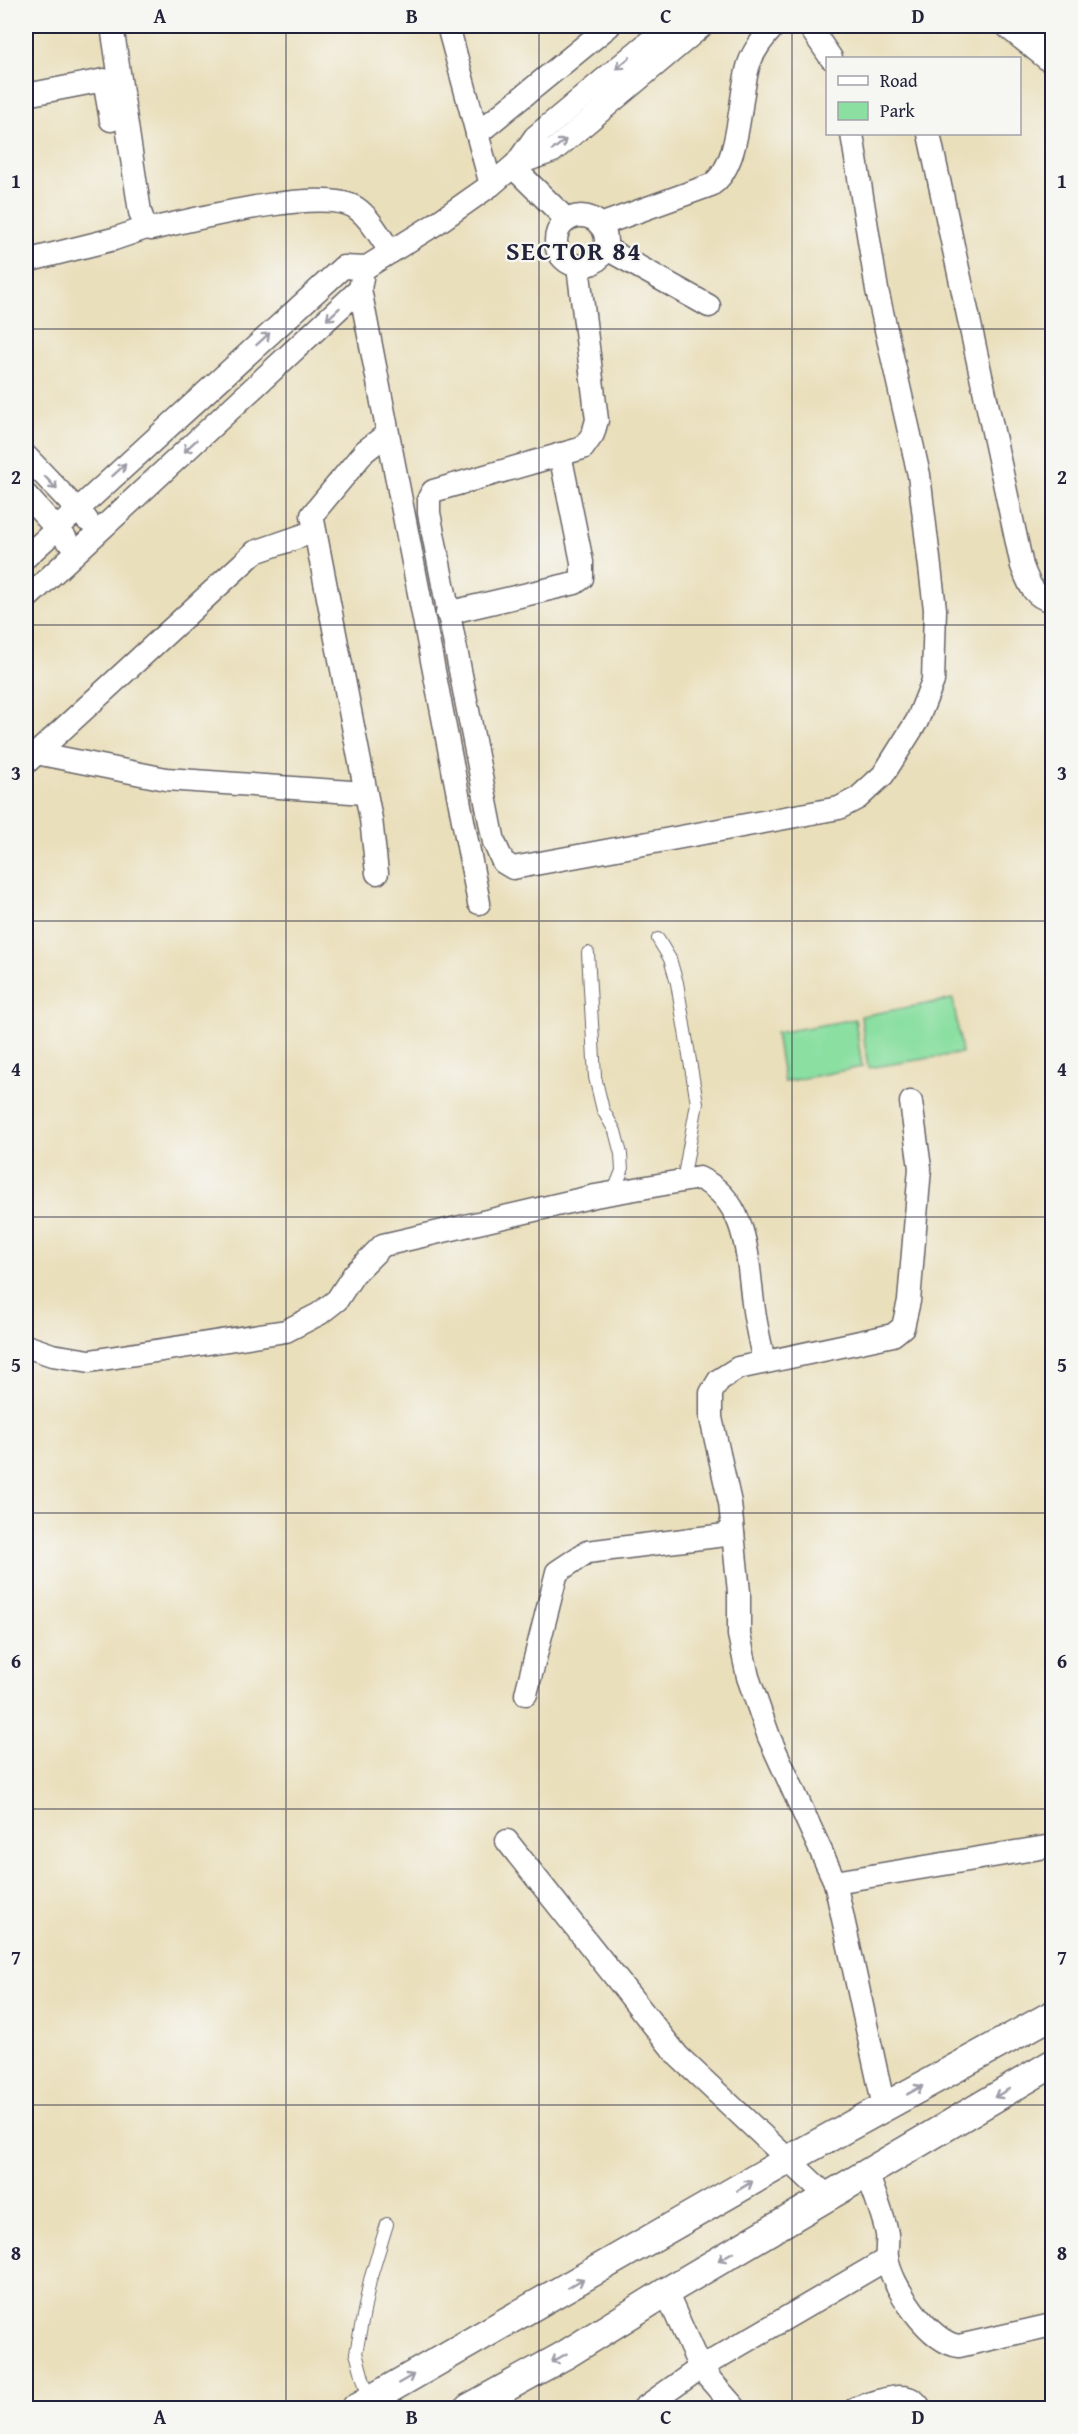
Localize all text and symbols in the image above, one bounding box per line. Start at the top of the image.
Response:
text: A [154,1,167,30]
text: B [406,1,418,30]
text: C [660,1,672,30]
text: D [911,1,925,30]
one-way arrow [616,56,632,69]
legend [826,57,1021,135]
text: Road [880,67,918,94]
text: Park [880,97,916,124]
one-way arrow [551,139,567,152]
text: 1 [11,166,21,195]
text: 1 [1057,166,1067,195]
district label: SECTOR 84 [506,231,642,270]
one-way arrow [326,307,341,321]
one-way arrow [256,332,271,346]
one-way arrow [183,439,198,453]
text: 2 [11,462,21,491]
text: 2 [1057,462,1067,491]
one-way arrow [111,463,126,477]
one-way arrow [43,475,58,490]
text: 3 [11,758,21,787]
text: 3 [1057,758,1067,787]
text: 4 [11,1054,21,1083]
text: 4 [1057,1054,1067,1083]
text: 5 [11,1350,21,1379]
text: 5 [1057,1350,1067,1379]
text: 6 [11,1646,21,1675]
text: 6 [1057,1646,1067,1675]
text: 7 [11,1942,21,1971]
text: 7 [1057,1942,1067,1971]
one-way arrow [905,2084,923,2095]
one-way arrow [994,2087,1011,2099]
one-way arrow [736,2179,753,2191]
text: 8 [11,2238,21,2267]
text: 8 [1057,2238,1067,2267]
one-way arrow [718,2251,735,2263]
one-way arrow [567,2277,584,2289]
one-way arrow [551,2353,568,2365]
one-way arrow [397,2373,414,2385]
text: A [154,2402,167,2431]
text: B [406,2402,418,2431]
text: C [660,2402,672,2431]
text: D [911,2402,925,2431]

